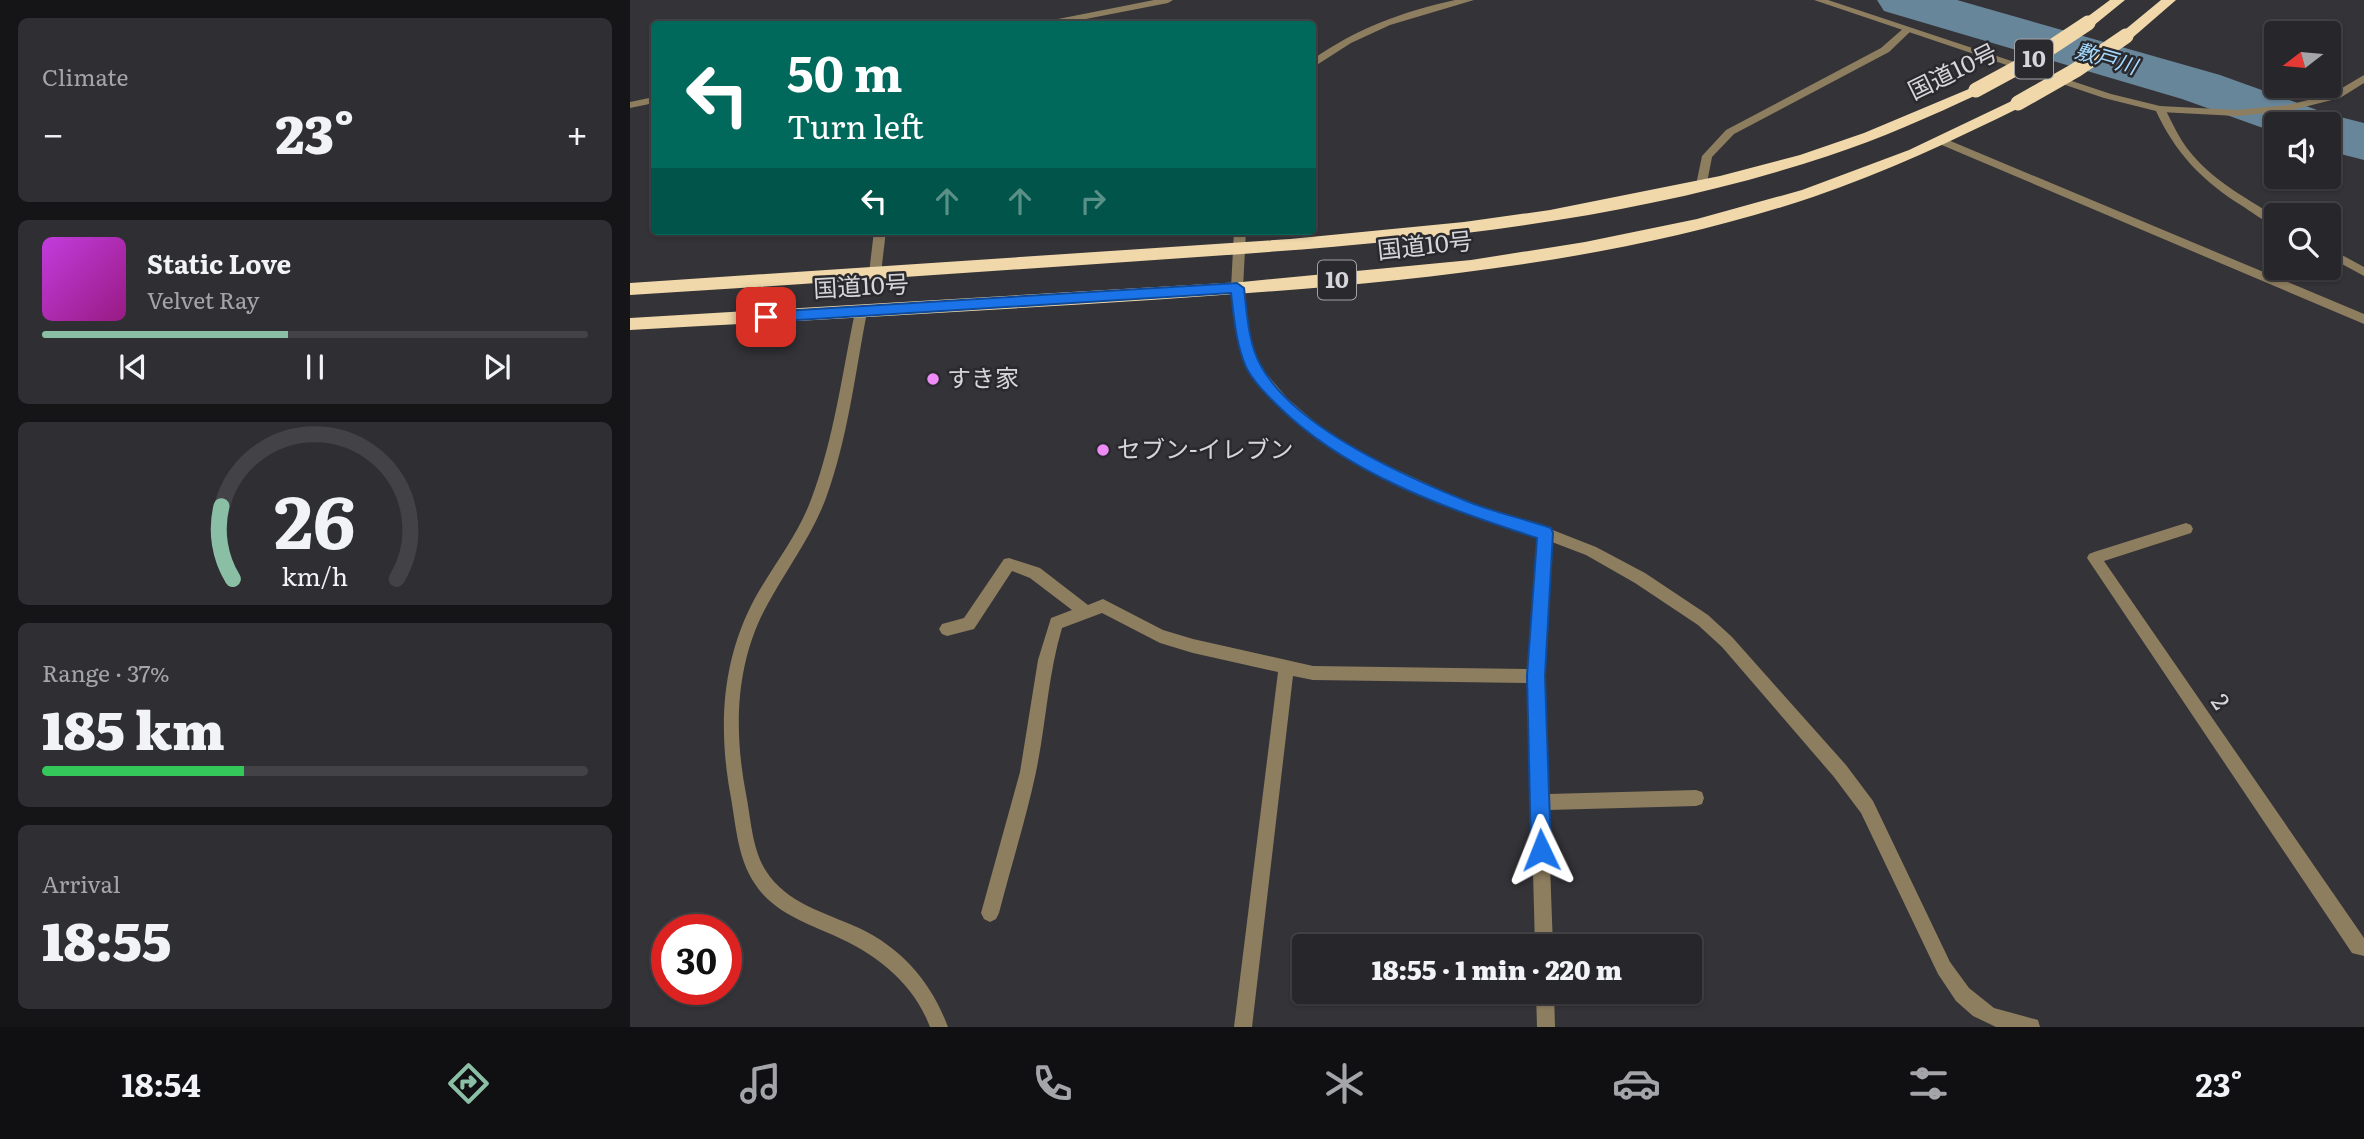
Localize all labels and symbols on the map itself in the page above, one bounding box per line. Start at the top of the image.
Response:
north arrow [2264,21,2342,98]
street label: 国道10号 [1901,33,2003,106]
water label: 敷戸川 [2072,33,2143,81]
road number: 10 [2015,40,2053,78]
street label: 国道10号 [1375,221,1474,266]
road number: 10 [1318,260,1356,300]
street label: 国道10号 [812,265,910,304]
pin [736,287,796,347]
place label: すき家 [947,359,1019,394]
marker: すき家 [925,371,941,387]
place label: セブン-イレブン [1117,430,1294,465]
marker: セブン-イレブン [1095,442,1111,458]
street label: 2 [2204,686,2240,715]
position arrow [1504,813,1578,887]
speed limit sign: 30 [651,914,742,1005]

